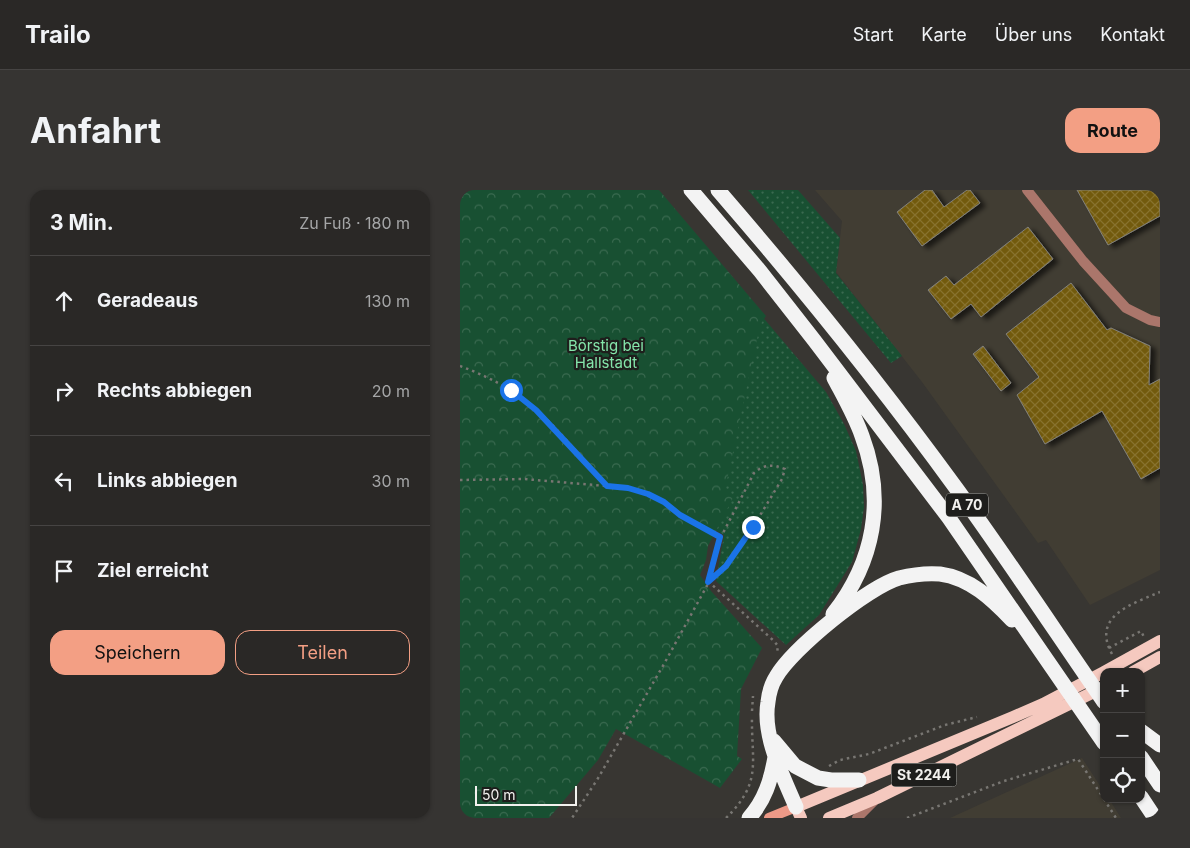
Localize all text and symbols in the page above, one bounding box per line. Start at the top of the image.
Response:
text: Trailo [25,20,91,49]
text: Start [853,24,893,45]
text: Karte [921,24,967,45]
text: Über uns [995,24,1072,45]
text: Kontakt [1100,24,1165,45]
button: Route [1065,108,1160,153]
text: Anfahrt [30,109,161,151]
text: 3 Min. [50,210,114,235]
text: Zu Fuß · 180 m [299,213,410,233]
icon: ahead [50,287,78,315]
text: Geradeaus [97,289,198,312]
text: 130 m [365,291,410,311]
park label: Börstig bei Hallstadt [568,336,644,372]
icon: right [50,377,78,405]
text: Rechts abbiegen [97,379,252,402]
route start [500,379,523,402]
text: 20 m [372,381,410,401]
icon: left [50,467,78,495]
text: Links abbiegen [97,469,238,492]
text: 30 m [372,471,410,491]
road number: A 70 [946,494,988,516]
route end [742,516,765,539]
icon: arrive [50,557,78,585]
text: Ziel erreicht [97,559,209,582]
button: Speichern [50,630,225,675]
button: Teilen [235,630,410,675]
map controls [1100,668,1145,803]
button: + [1100,668,1145,713]
button: − [1100,713,1145,758]
button: locate [1100,758,1145,803]
road number: St 2244 [892,764,956,786]
scale bar [475,783,578,806]
text: 50 m [482,786,516,803]

